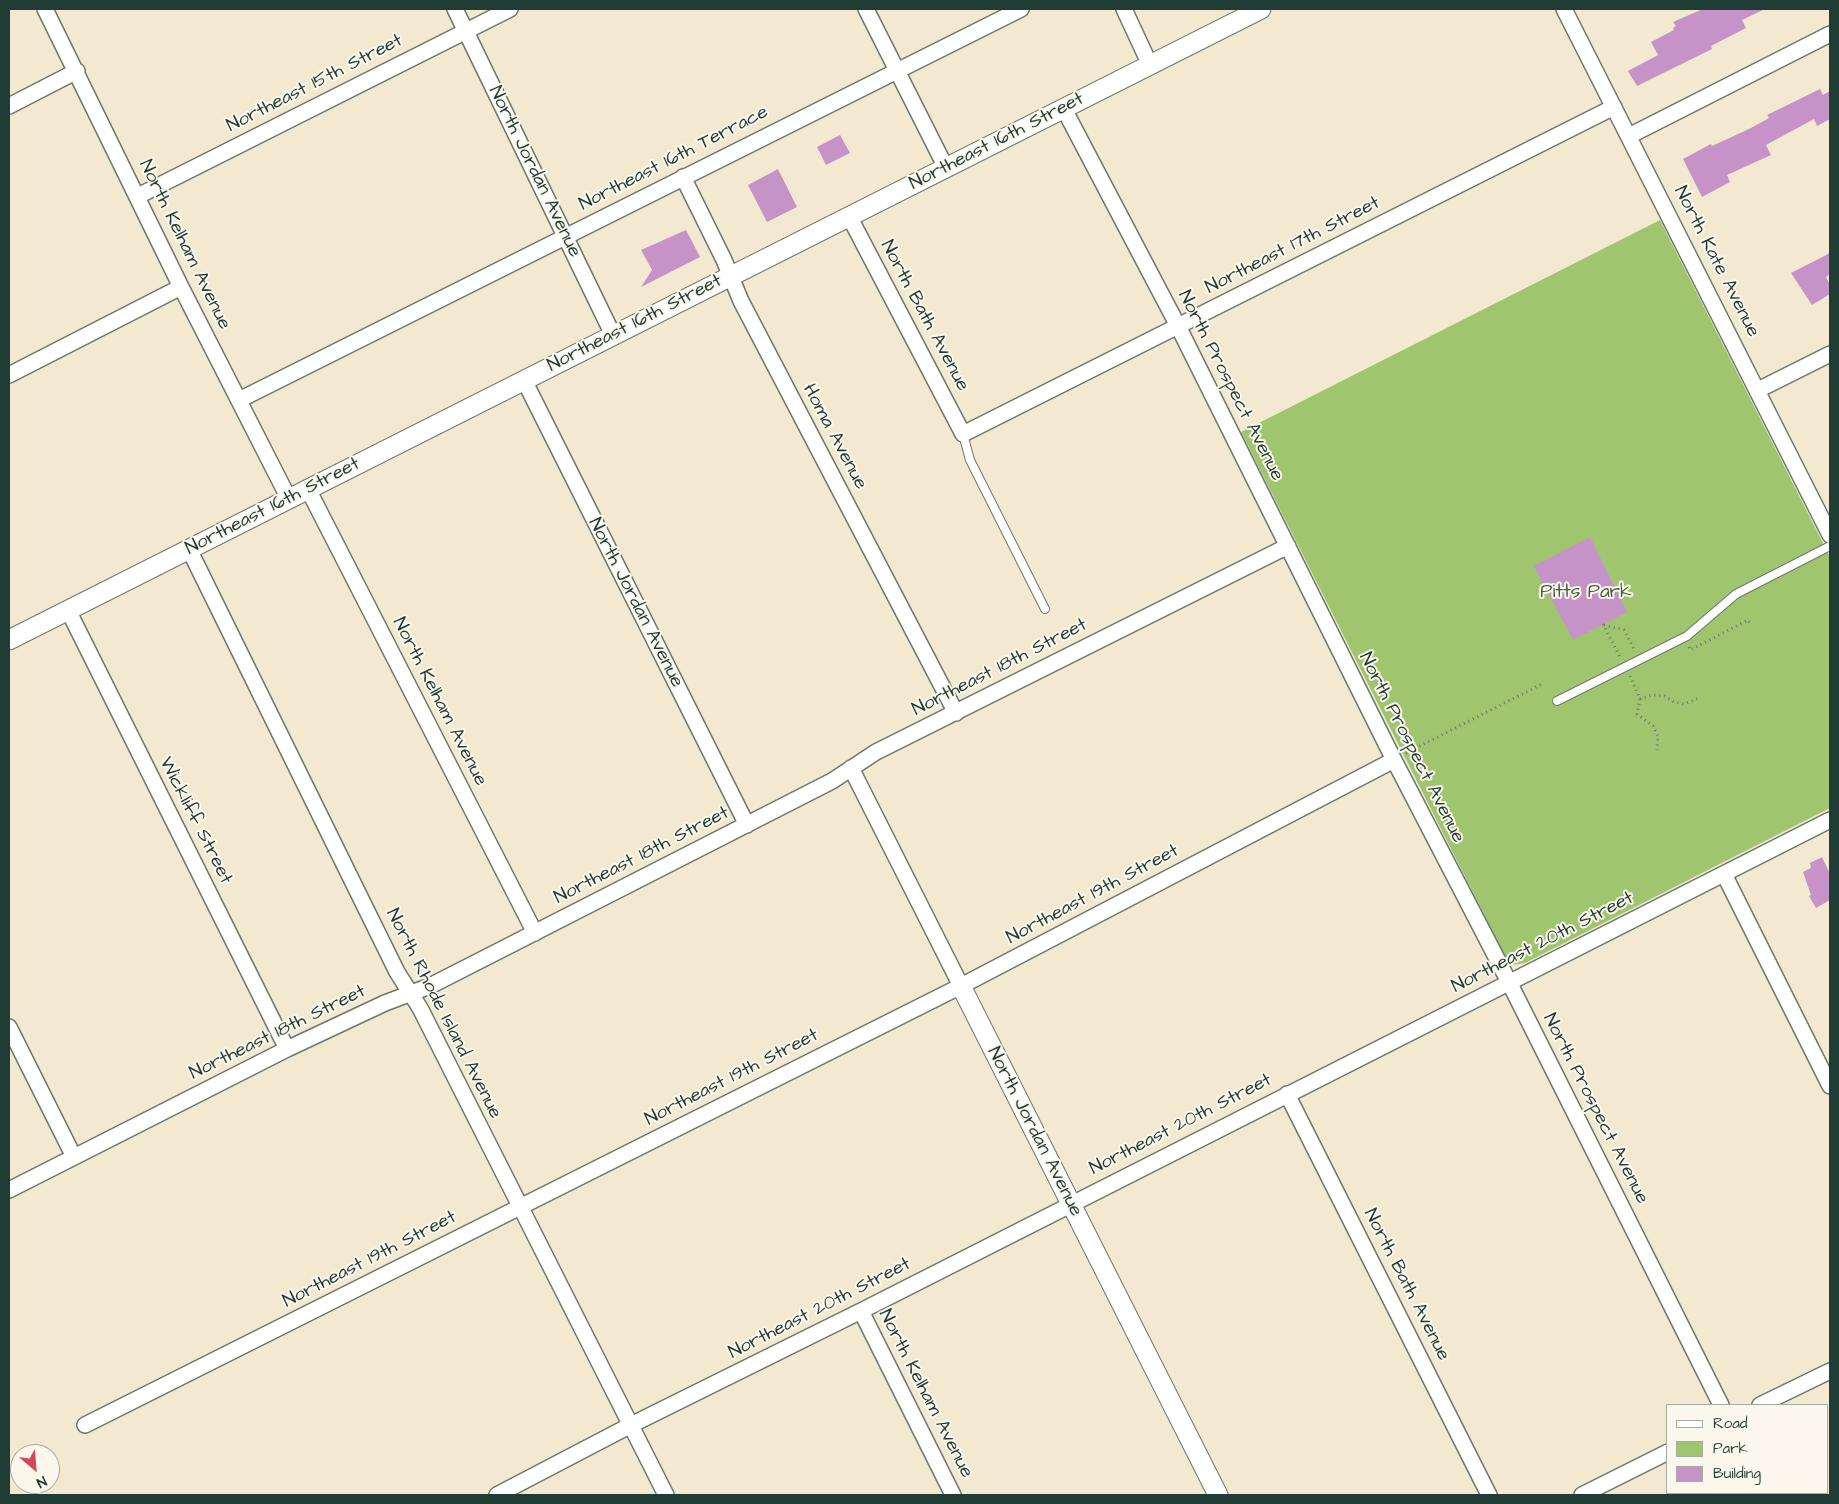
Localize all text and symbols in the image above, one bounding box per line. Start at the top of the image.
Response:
street label: Northeast 15th Street [223,30,407,138]
street label: North Jordan Avenue [483,83,585,261]
street label: Northeast 16th Street [906,88,1088,196]
street label: Northeast 16th Terrace [576,101,772,217]
street label: North Kelham Avenue [133,157,235,333]
street label: North Kate Avenue [1668,183,1764,341]
street label: Northeast 17th Street [1202,192,1384,300]
street label: North Bath Avenue [875,237,973,395]
street label: Northeast 16th Street [544,270,726,378]
street label: North Prospect Avenue [1172,287,1288,485]
street label: Homa Avenue [797,380,871,494]
street label: Northeast 16th Street [182,453,364,561]
street label: North Jordan Avenue [582,514,688,692]
park label: Pitts Park [1540,582,1632,604]
street label: North Kelham Avenue [387,614,491,790]
street label: Northeast 18th Street [909,614,1091,722]
street label: North Prospect Avenue [1353,649,1469,847]
street label: Wickliff Street [153,754,237,888]
street label: Northeast 18th Street [551,802,733,910]
street label: Northeast 19th Street [1003,840,1183,950]
street label: Northeast 20th Street [1448,887,1638,999]
street label: North Rhode Island Avenue [380,905,506,1123]
street label: Northeast 18th Street [186,980,370,1086]
street label: North Prospect Avenue [1537,1010,1653,1208]
street label: Northeast 19th Street [642,1024,822,1132]
street label: North Jordan Avenue [981,1043,1087,1221]
street label: Northeast 20th Street [1086,1069,1276,1181]
street label: North Bath Avenue [1358,1205,1454,1365]
street label: Northeast 19th Street [280,1206,460,1314]
street label: Northeast 20th Street [725,1253,915,1365]
street label: North Kelham Avenue [873,1306,977,1482]
legend [1666,1404,1829,1494]
text: Road [1713,1413,1747,1434]
text: Park [1713,1438,1748,1459]
north arrow [10,1444,60,1494]
text: Building [1713,1463,1761,1484]
text: N [33,1471,50,1492]

